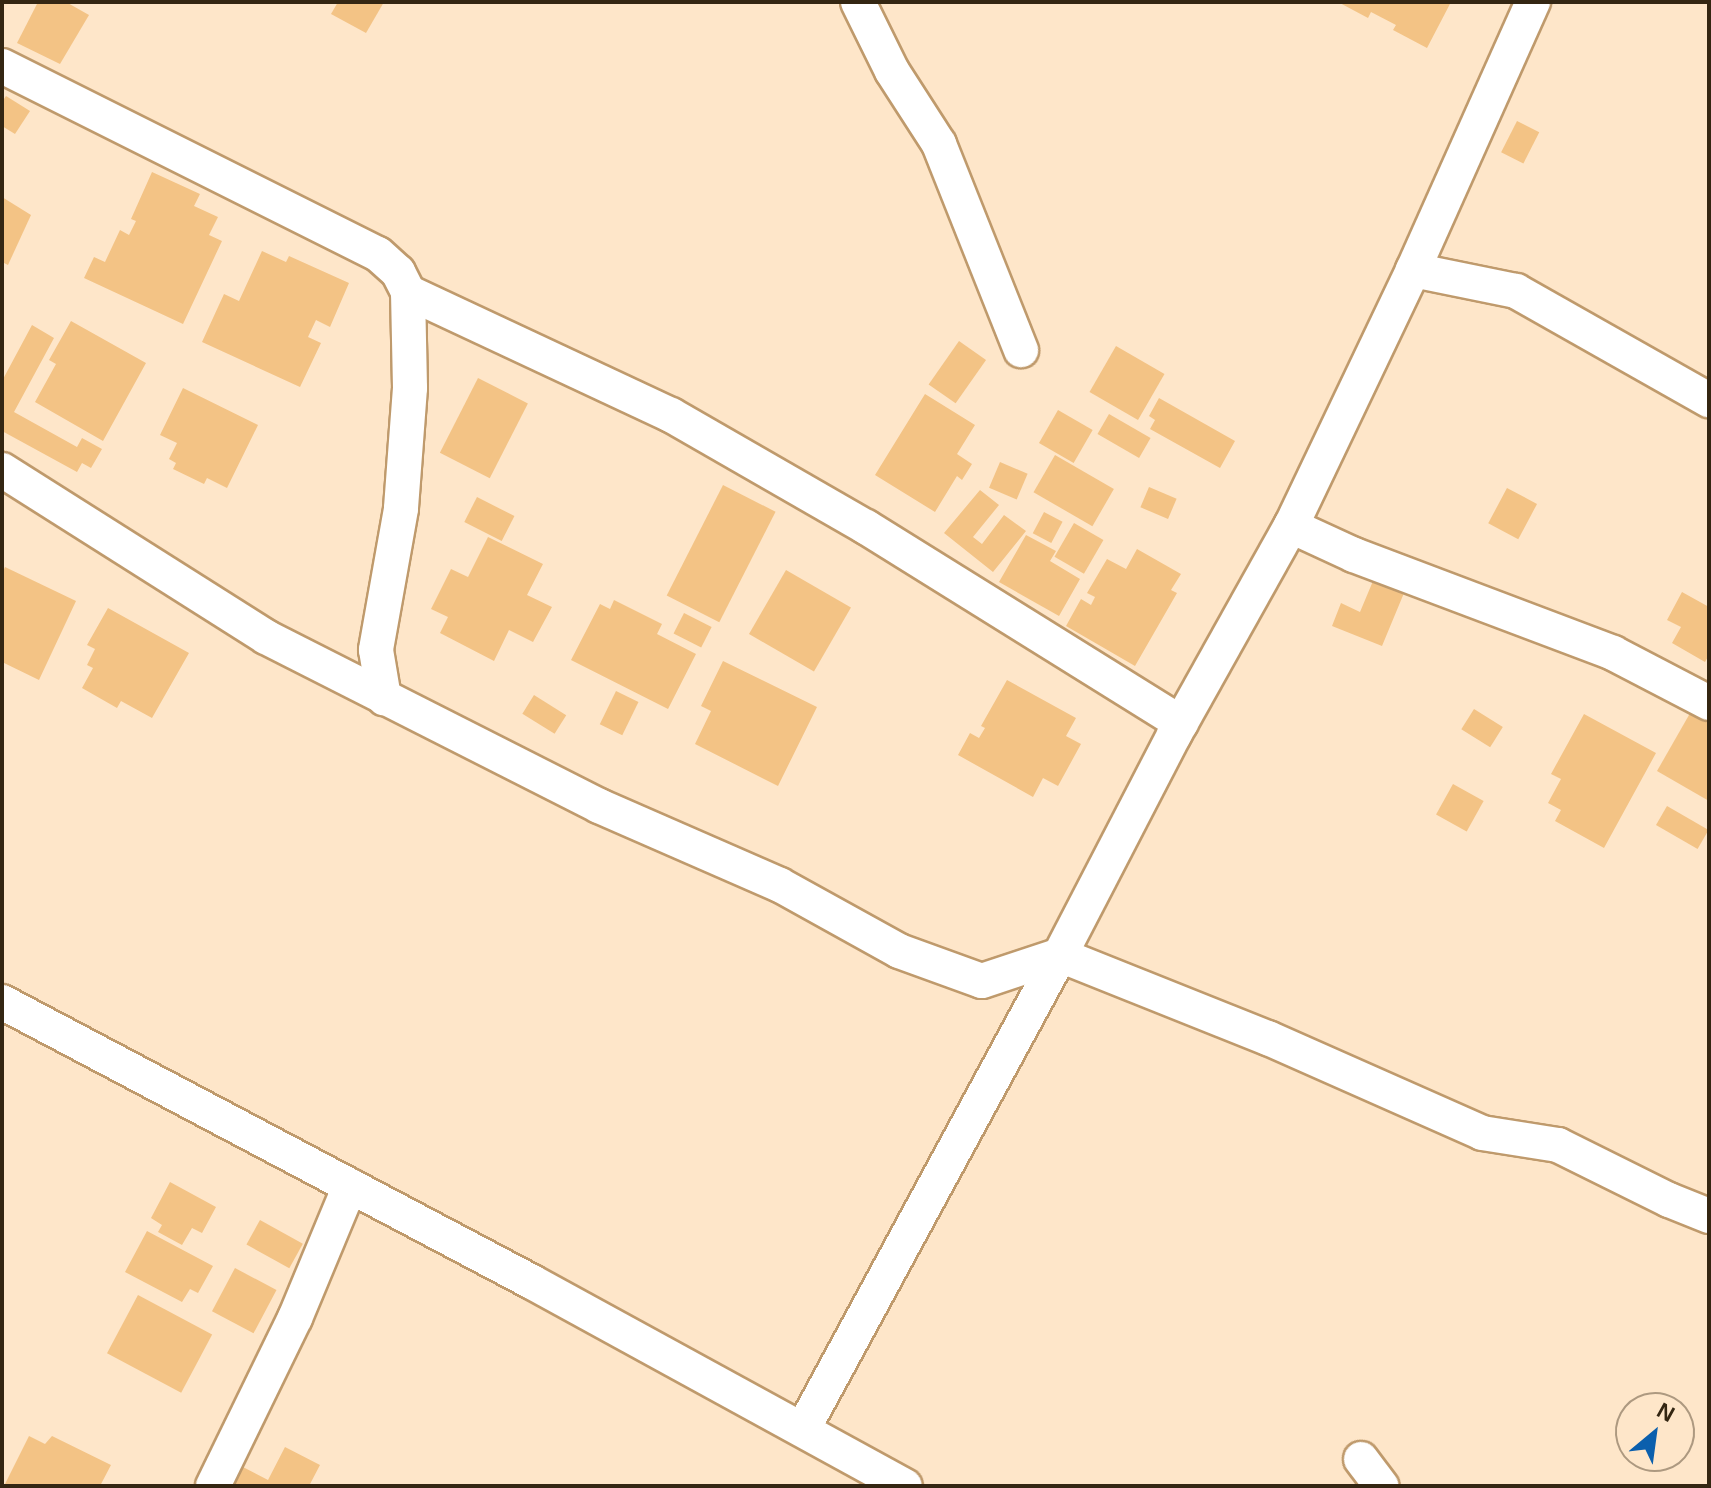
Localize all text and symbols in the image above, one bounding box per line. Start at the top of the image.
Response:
north arrow [1615,1392,1695,1472]
text: N [1653,1398,1679,1427]

